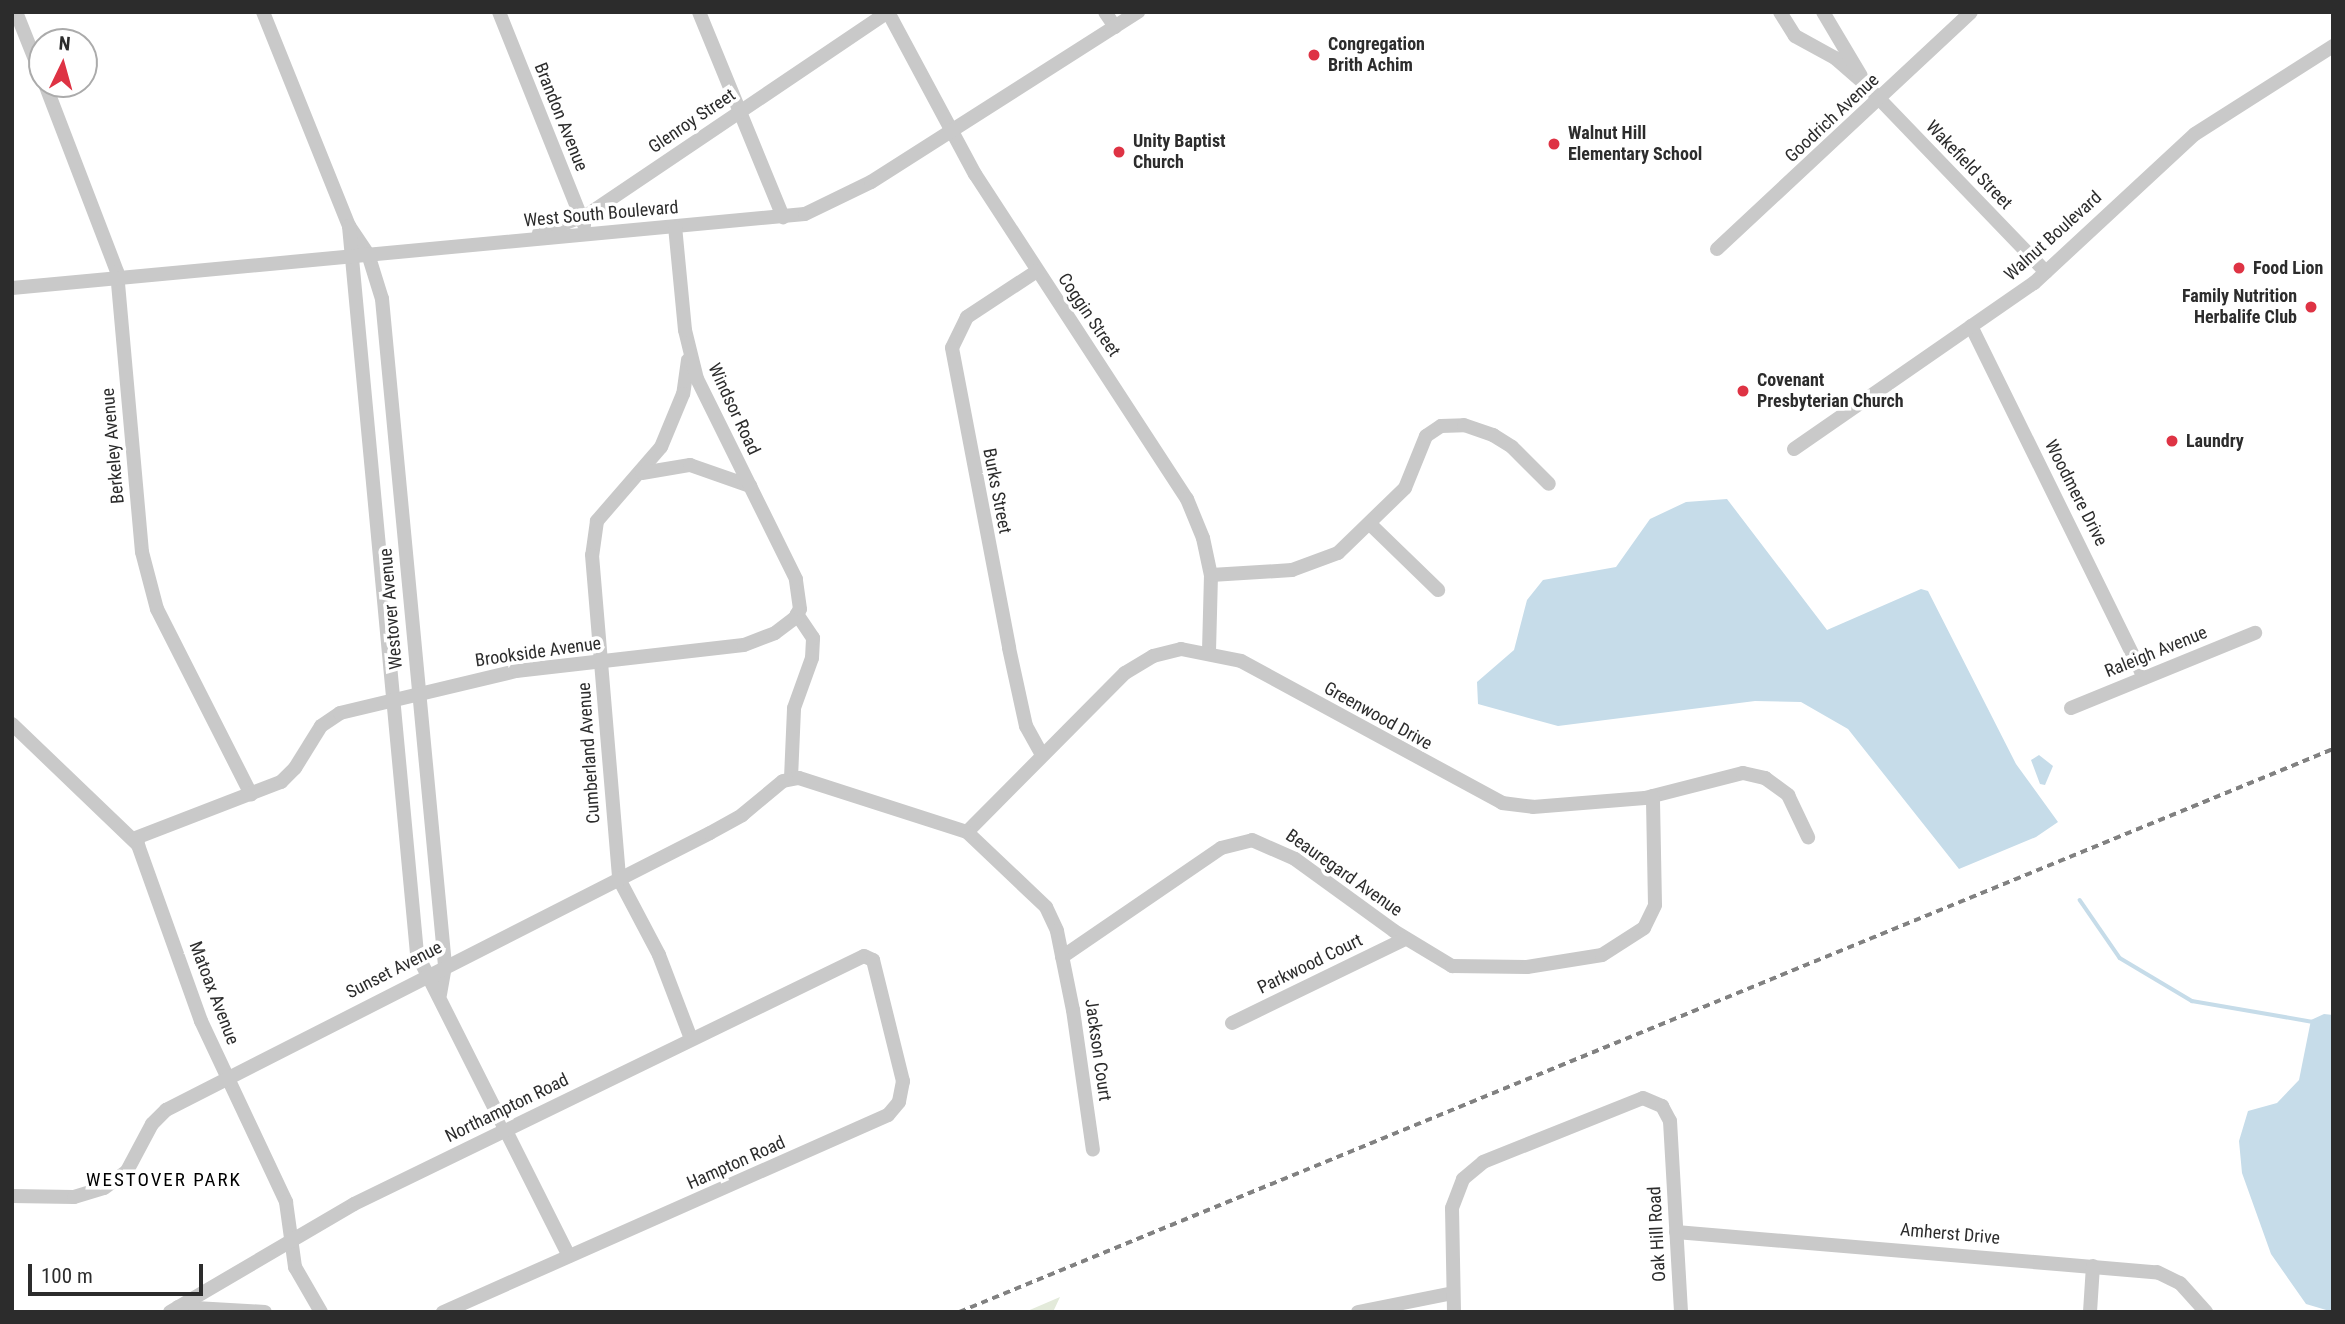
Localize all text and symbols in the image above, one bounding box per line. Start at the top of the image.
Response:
north arrow [28,28,98,98]
text: N [58,32,71,56]
place label: Congregation Brith Achim [1328,34,1425,76]
marker: Congregation Brith Achim [1306,47,1322,63]
street label: Brandon Avenue [529,60,593,174]
street label: Goodrich Avenue [1781,69,1883,167]
street label: Glenroy Street [645,84,739,158]
street label: Wakefield Street [1921,116,2017,214]
place label: Walnut Hill Elementary School [1568,123,1702,166]
place label: Unity Baptist Church [1133,131,1226,174]
marker: Walnut Hill Elementary School [1546,136,1562,152]
marker: Unity Baptist Church [1111,144,1127,160]
street label: Walnut Boulevard [2000,187,2106,285]
street label: West South Boulevard [523,196,679,232]
place label: Food Lion [2253,257,2323,279]
marker: Food Lion [2231,260,2247,276]
street label: Coggin Street [1053,269,1125,361]
place label: Family Nutrition Herbalife Club [2182,286,2297,328]
marker: Family Nutrition Herbalife Club [2303,299,2319,315]
street label: Windsor Road [703,360,765,458]
place label: Covenant Presbyterian Church [1757,370,1904,412]
marker: Covenant Presbyterian Church [1735,383,1751,399]
street label: Berkeley Avenue [97,387,129,505]
place label: Laundry [2186,430,2244,452]
marker: Laundry [2164,433,2180,449]
street label: Woodmere Drive [2040,436,2112,550]
street label: Burks Street [978,446,1016,536]
street label: Westover Avenue [375,547,407,671]
street label: Raleigh Avenue [2102,622,2210,682]
street label: Brookside Avenue [474,632,602,672]
street label: Greenwood Drive [1320,677,1436,755]
street label: Cumberland Avenue [573,682,605,824]
street label: Beauregard Avenue [1282,825,1406,921]
street label: Parkwood Court [1254,929,1366,999]
street label: Sunset Avenue [342,937,446,1003]
street label: Matoax Avenue [184,938,244,1048]
street label: Jackson Court [1080,997,1116,1103]
street label: Northampton Road [442,1069,572,1147]
street label: Hampton Road [683,1132,789,1194]
district label: WESTOVER PARK [88,1169,240,1191]
street label: Oak Hill Road [1644,1186,1670,1282]
street label: Amherst Drive [1899,1219,2001,1249]
scale bar [32,1250,206,1294]
text: 100 m [41,1264,93,1288]

